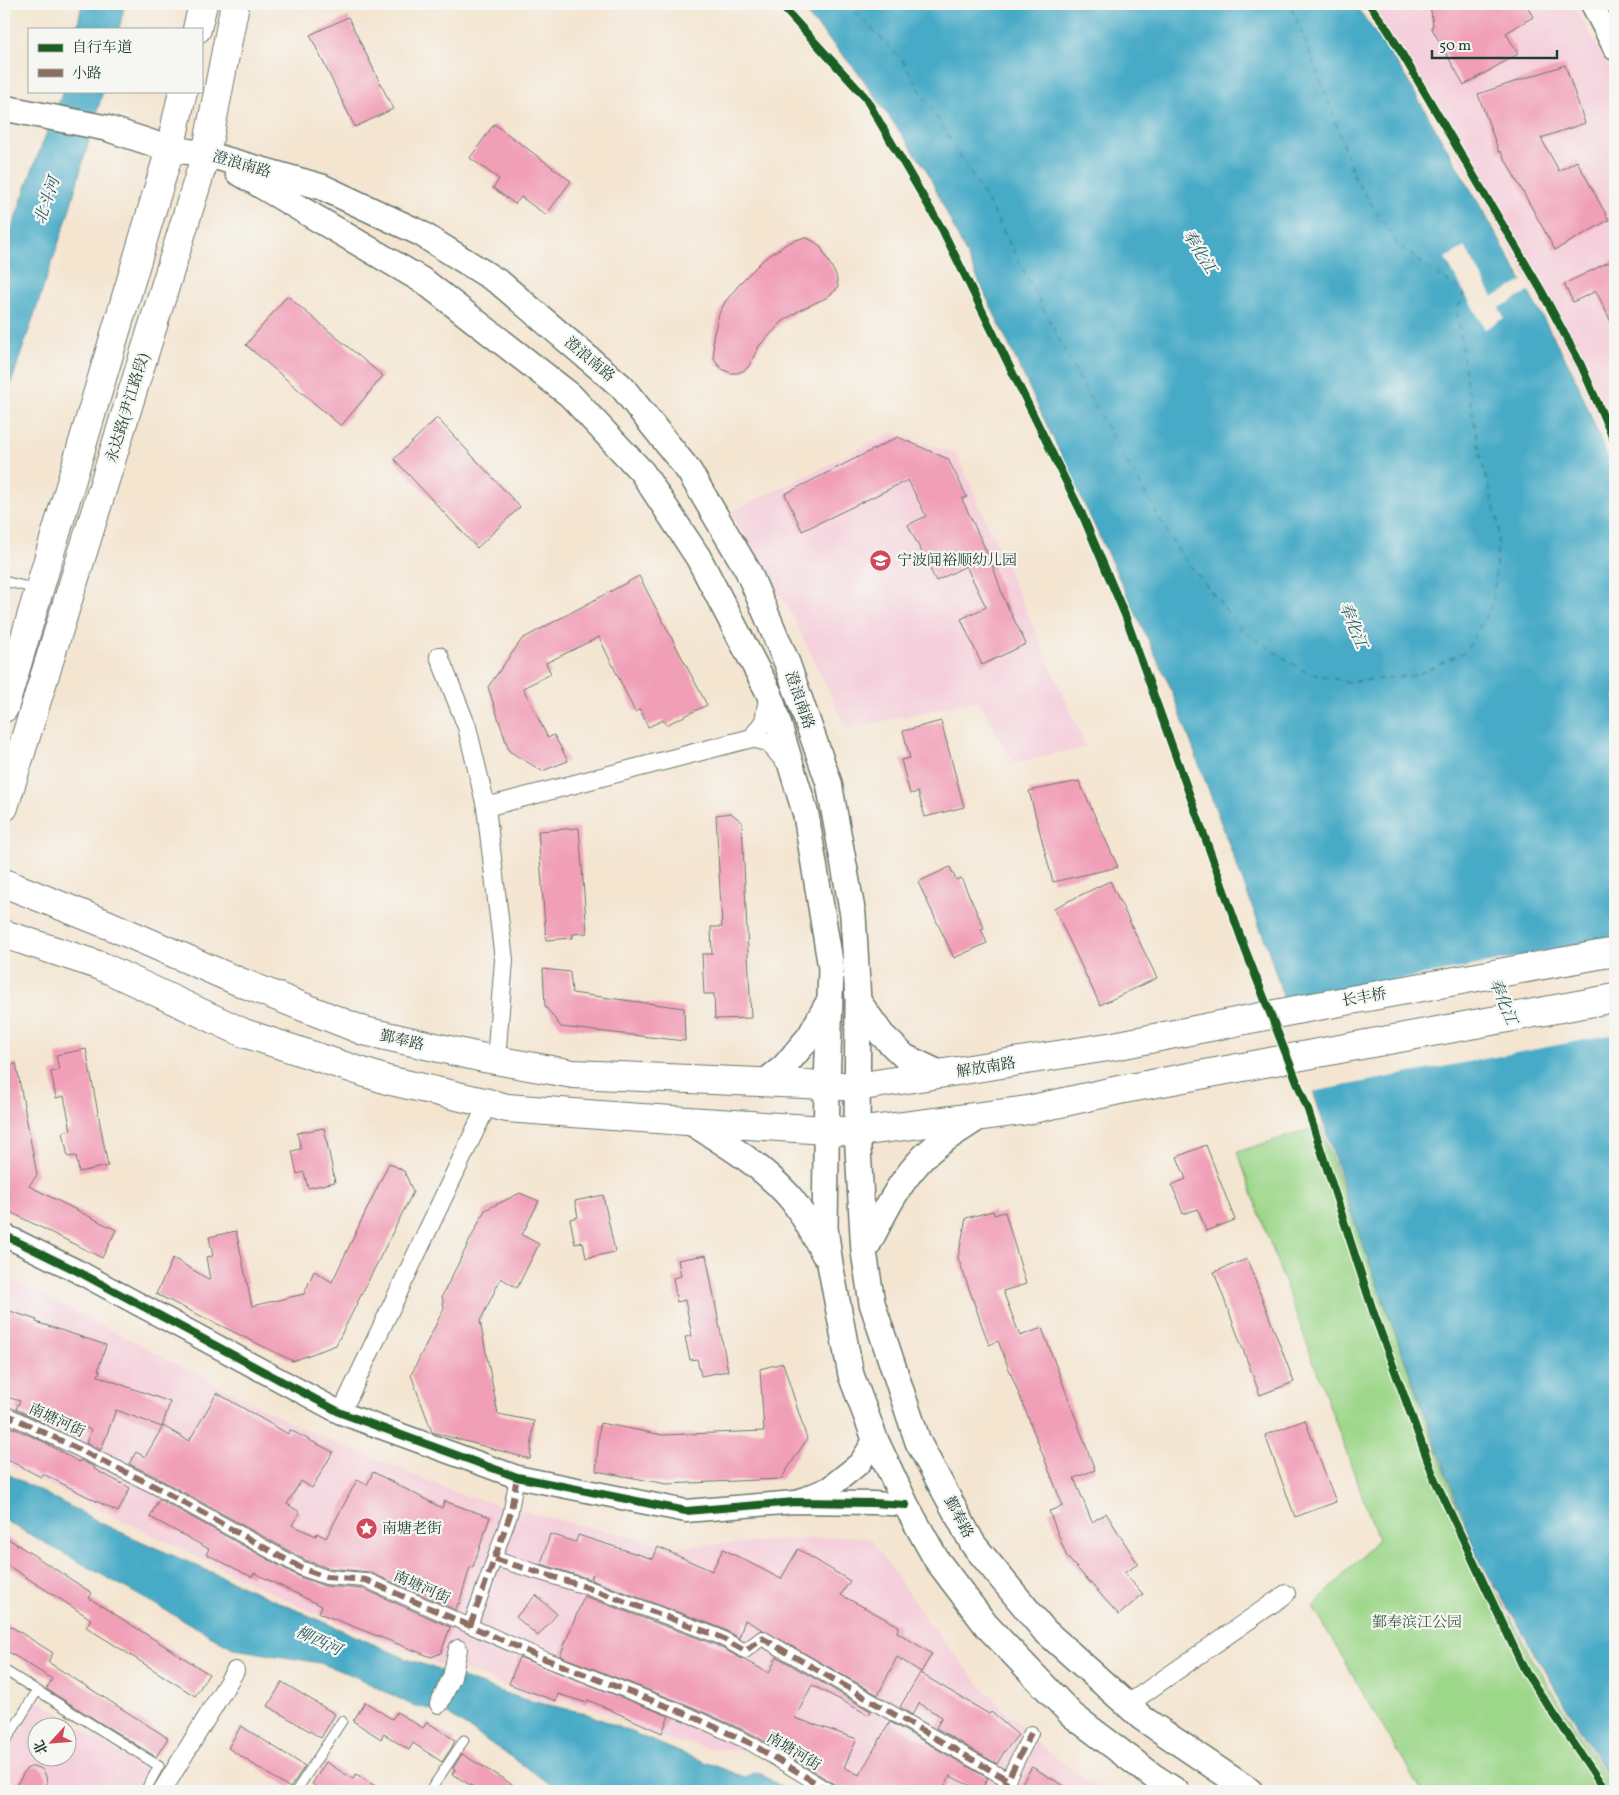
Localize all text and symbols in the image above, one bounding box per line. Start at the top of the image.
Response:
legend [28,28,202,92]
scale bar [1432,28,1556,60]
text: 50 m [1439,36,1471,57]
text: 自行车道 [72,38,132,59]
text: 小路 [72,64,102,85]
street label: 澄浪南路 [210,147,273,184]
water label: 北斗河 [30,172,67,227]
water label: 奉化江 [1176,226,1221,280]
street label: 澄浪南路 [559,333,619,387]
street label: 永达路(尹江路段) [102,351,155,466]
school or university icon: 宁波闻裕顺幼儿园 [869,548,893,572]
place label: 宁波闻裕顺幼儿园 [897,551,1017,572]
water label: 奉化江 [1333,599,1372,654]
street label: 澄浪南路 [779,669,818,732]
water label: 奉化江 [1483,975,1522,1030]
street label: 长丰桥 [1340,984,1388,1013]
street label: 鄞奉路 [377,1026,426,1057]
street label: 解放南路 [955,1053,1018,1084]
street label: 南塘河街 [25,1399,88,1444]
street label: 鄞奉路 [938,1493,978,1543]
place icon: 南塘老街 [354,1516,378,1540]
place label: 南塘老街 [382,1519,442,1540]
street label: 南塘河街 [390,1567,453,1610]
park label: 鄞奉滨江公园 [1372,1613,1462,1634]
water label: 柳西河 [292,1622,347,1663]
north arrow [28,1718,78,1768]
street label: 南塘河街 [762,1728,824,1777]
text: 北 [30,1737,53,1757]

